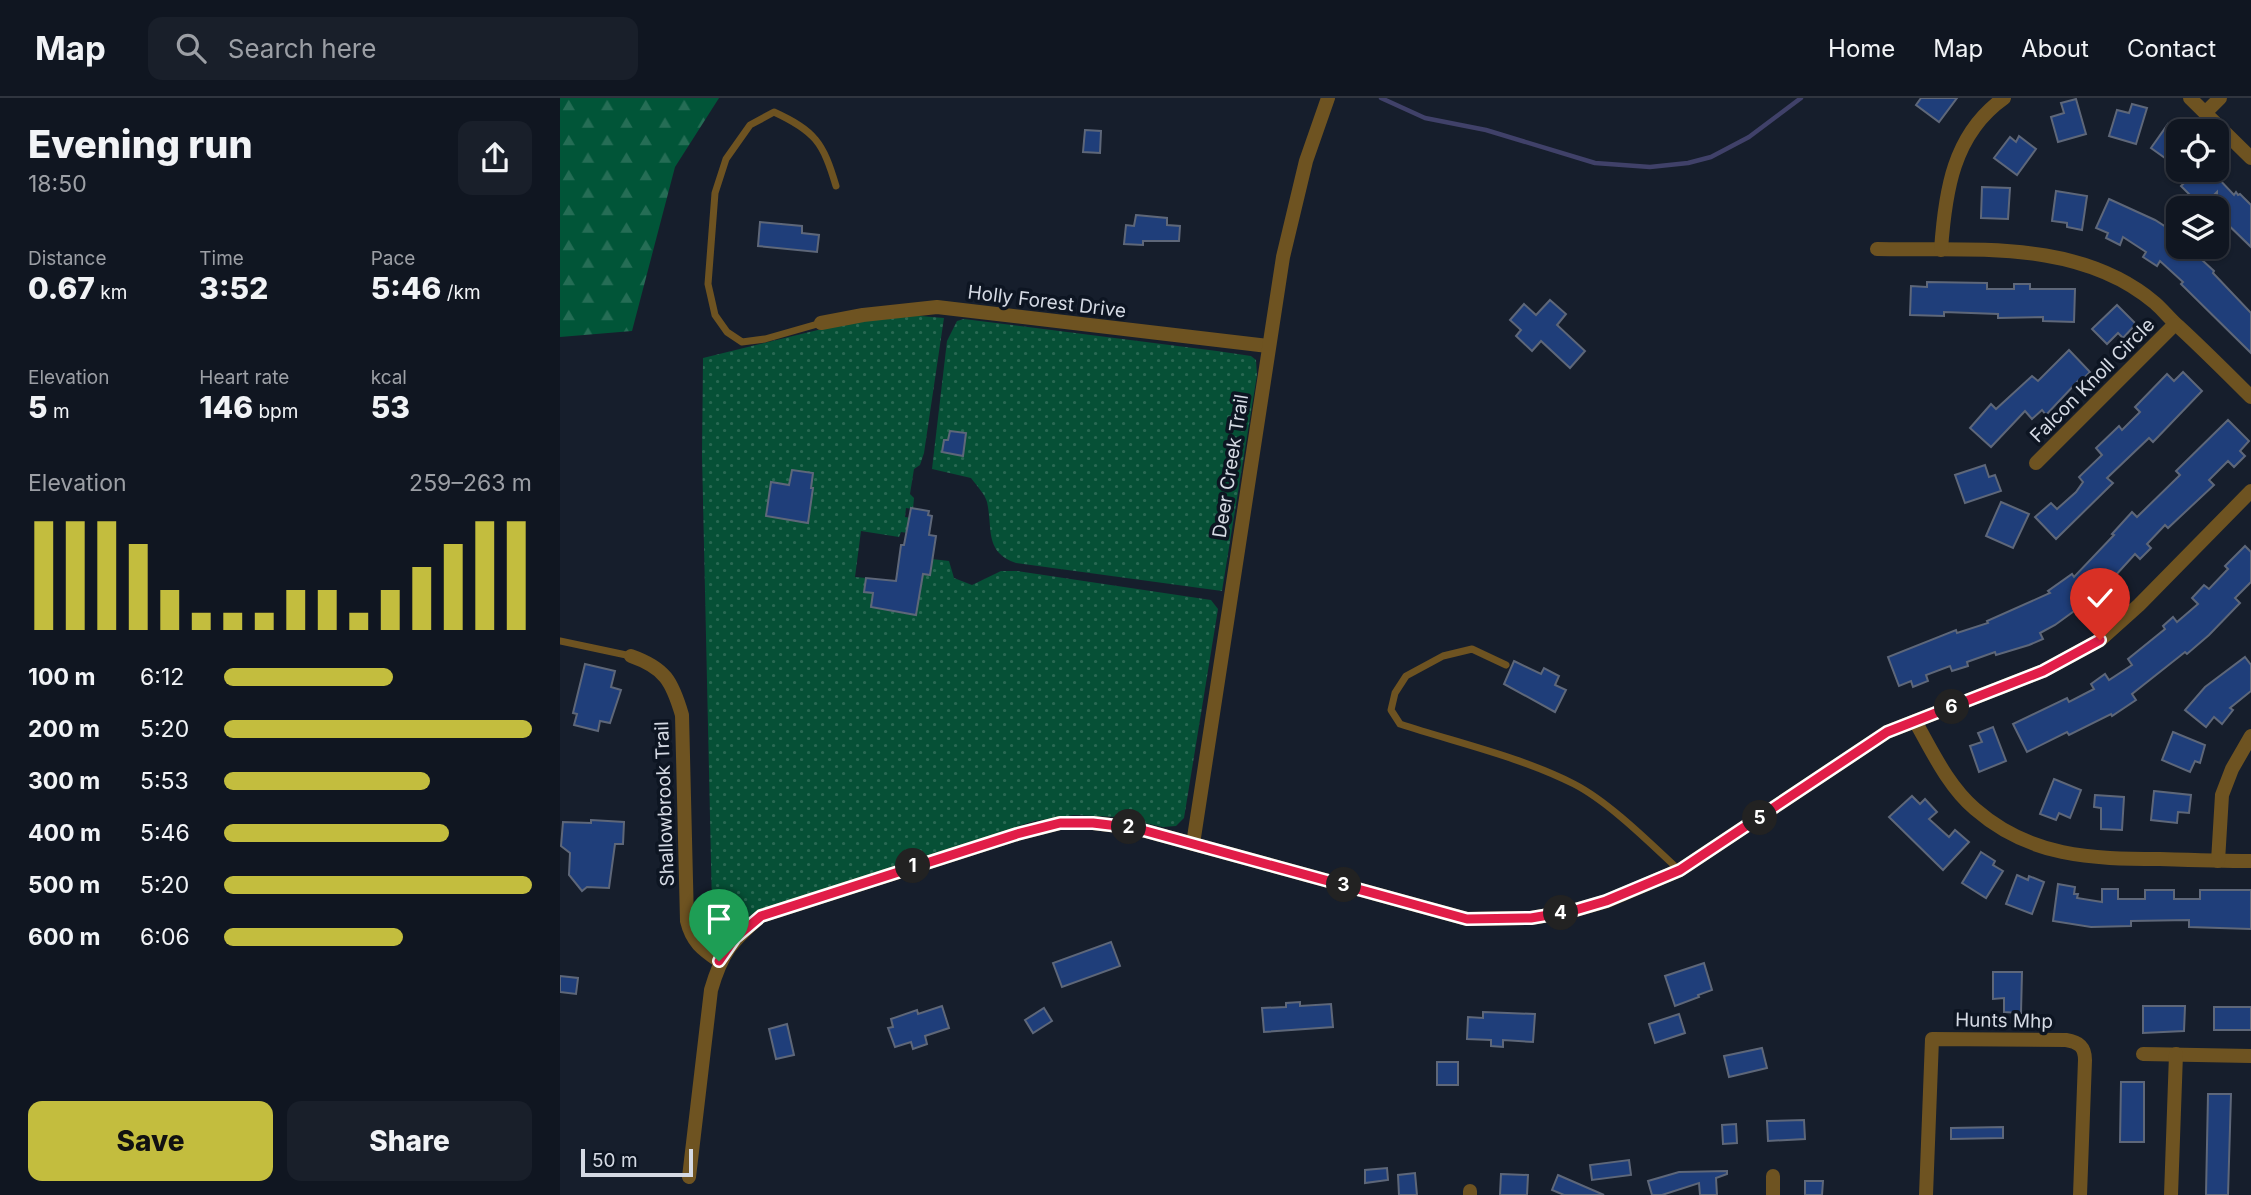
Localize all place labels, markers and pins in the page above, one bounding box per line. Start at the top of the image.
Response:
pin [2070,568,2130,640]
pin: 6 [1934,690,1970,724]
pin: 5 [1742,800,1778,836]
pin: 2 [1112,810,1146,844]
pin: 1 [896,848,930,884]
pin: 3 [1326,868,1362,902]
pin [689,889,749,961]
pin: 4 [1544,896,1578,930]

